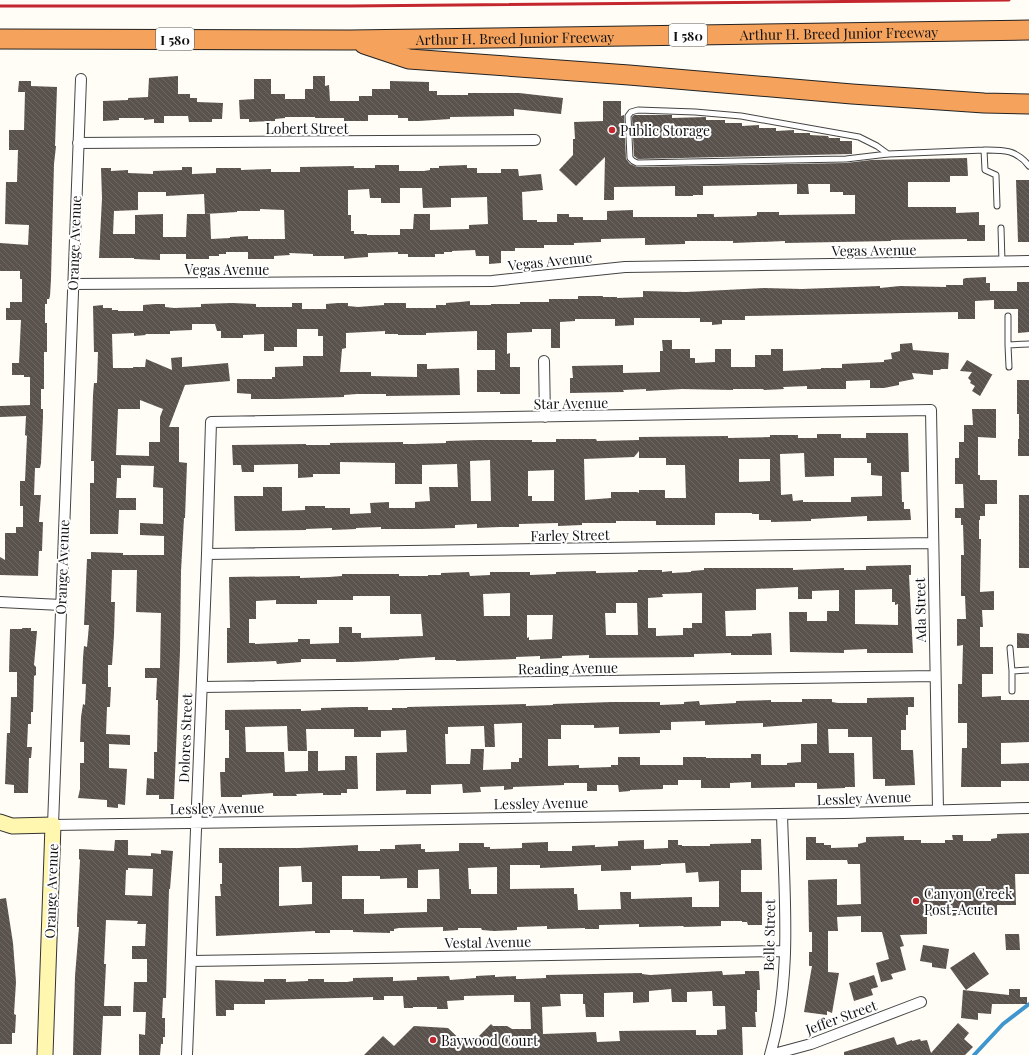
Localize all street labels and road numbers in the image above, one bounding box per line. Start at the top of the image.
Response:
street label: Arthur H. Breed Junior Freeway [738,22,938,44]
road number: I 580 [669,24,707,46]
street label: Arthur H. Breed Junior Freeway [414,27,614,49]
road number: I 580 [156,28,194,50]
street label: Lobert Street [266,119,349,138]
street label: Orange Avenue [63,195,85,291]
street label: Vegas Avenue [830,240,917,260]
street label: Vegas Avenue [506,247,593,275]
street label: Vegas Avenue [184,260,269,279]
street label: Star Avenue [534,393,608,413]
street label: Orange Avenue [51,519,73,615]
street label: Farley Street [530,525,611,545]
street label: Ada Street [910,576,930,644]
street label: Reading Avenue [518,658,618,678]
street label: Dolores Street [174,692,196,783]
street label: Lessley Avenue [816,787,912,809]
street label: Lessley Avenue [494,793,588,813]
street label: Lessley Avenue [170,798,264,818]
street label: Orange Avenue [40,843,62,939]
street label: Belle Street [759,898,779,971]
street label: Vestal Avenue [444,932,531,952]
street label: Jeffer Street [802,995,880,1039]

